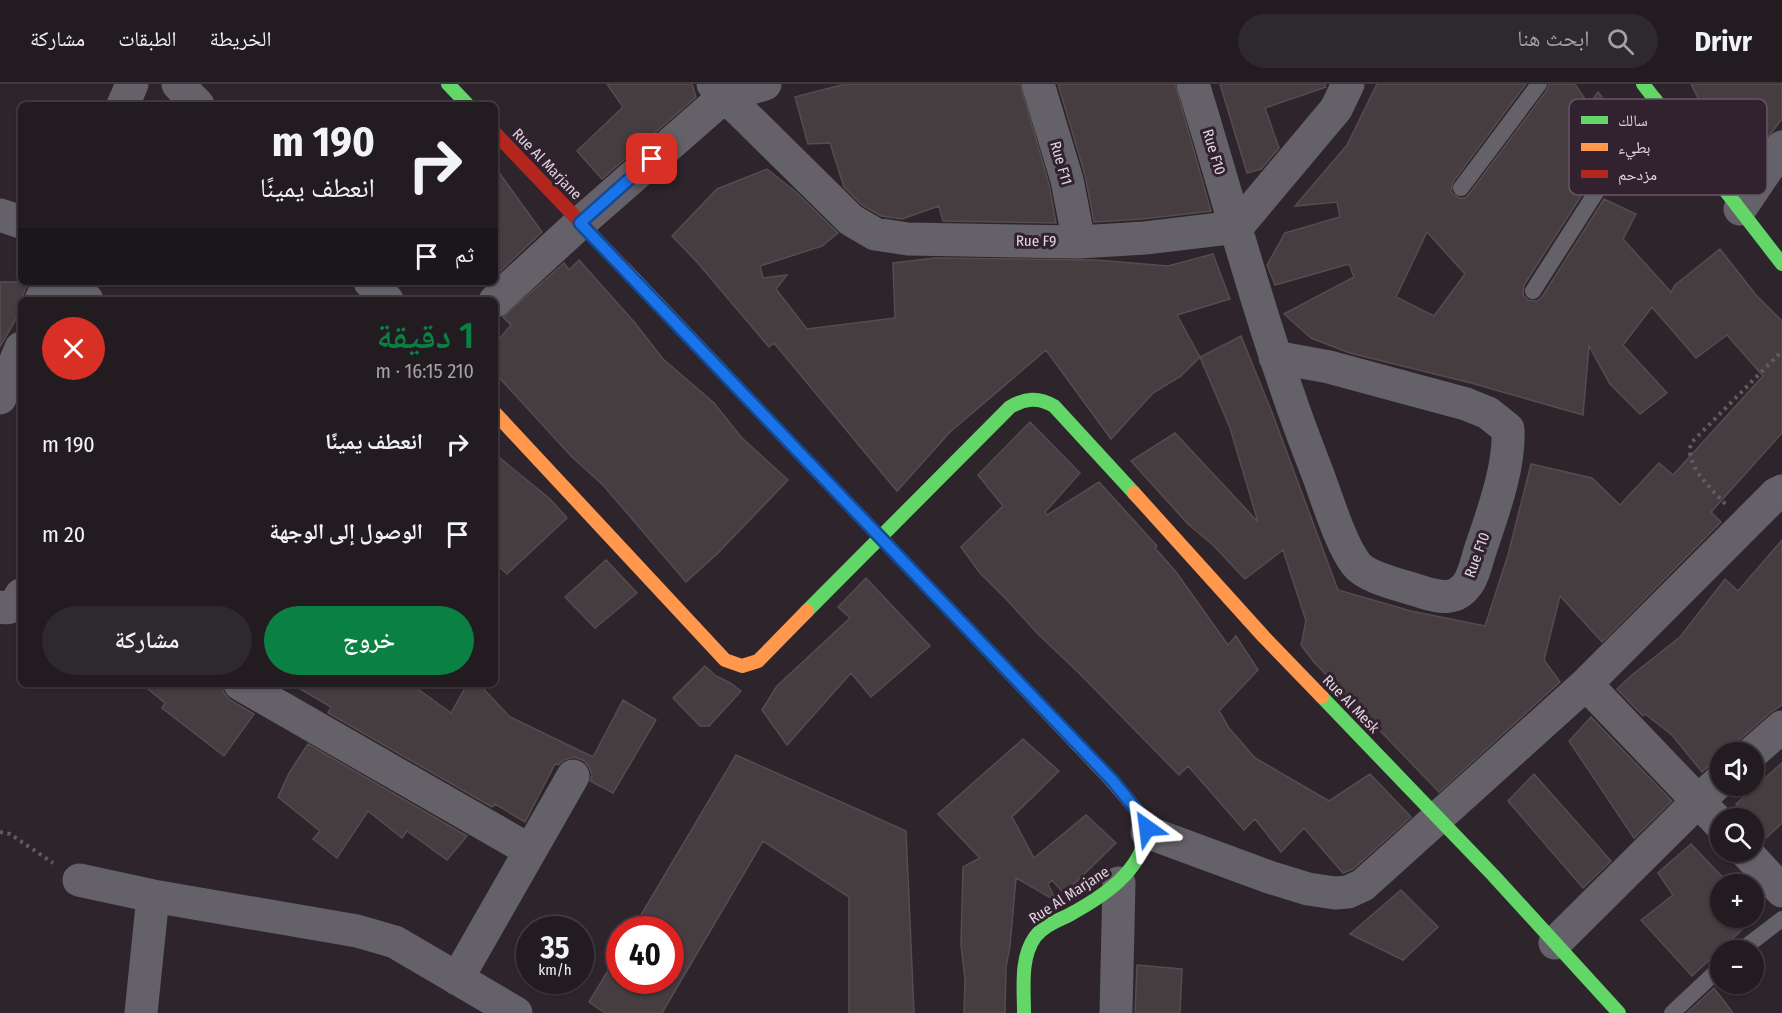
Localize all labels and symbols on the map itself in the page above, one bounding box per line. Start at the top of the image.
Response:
legend [1569,99,1767,195]
text: سالك [1618,111,1648,130]
street label: Rue Al Marjane [509,125,585,203]
street label: Rue F10 [1199,127,1229,177]
pin [626,133,677,184]
text: بطيء [1618,138,1650,160]
street label: Rue F11 [1046,139,1076,187]
text: مزدحم [1618,165,1657,185]
street label: Rue F9 [1016,232,1056,250]
street label: Rue F10 [1461,530,1493,580]
street label: Rue Al Mesk [1319,671,1383,737]
position arrow [1115,796,1179,860]
street label: Rue Al Marjane [1026,862,1112,928]
speed limit sign: 40 [606,916,684,994]

